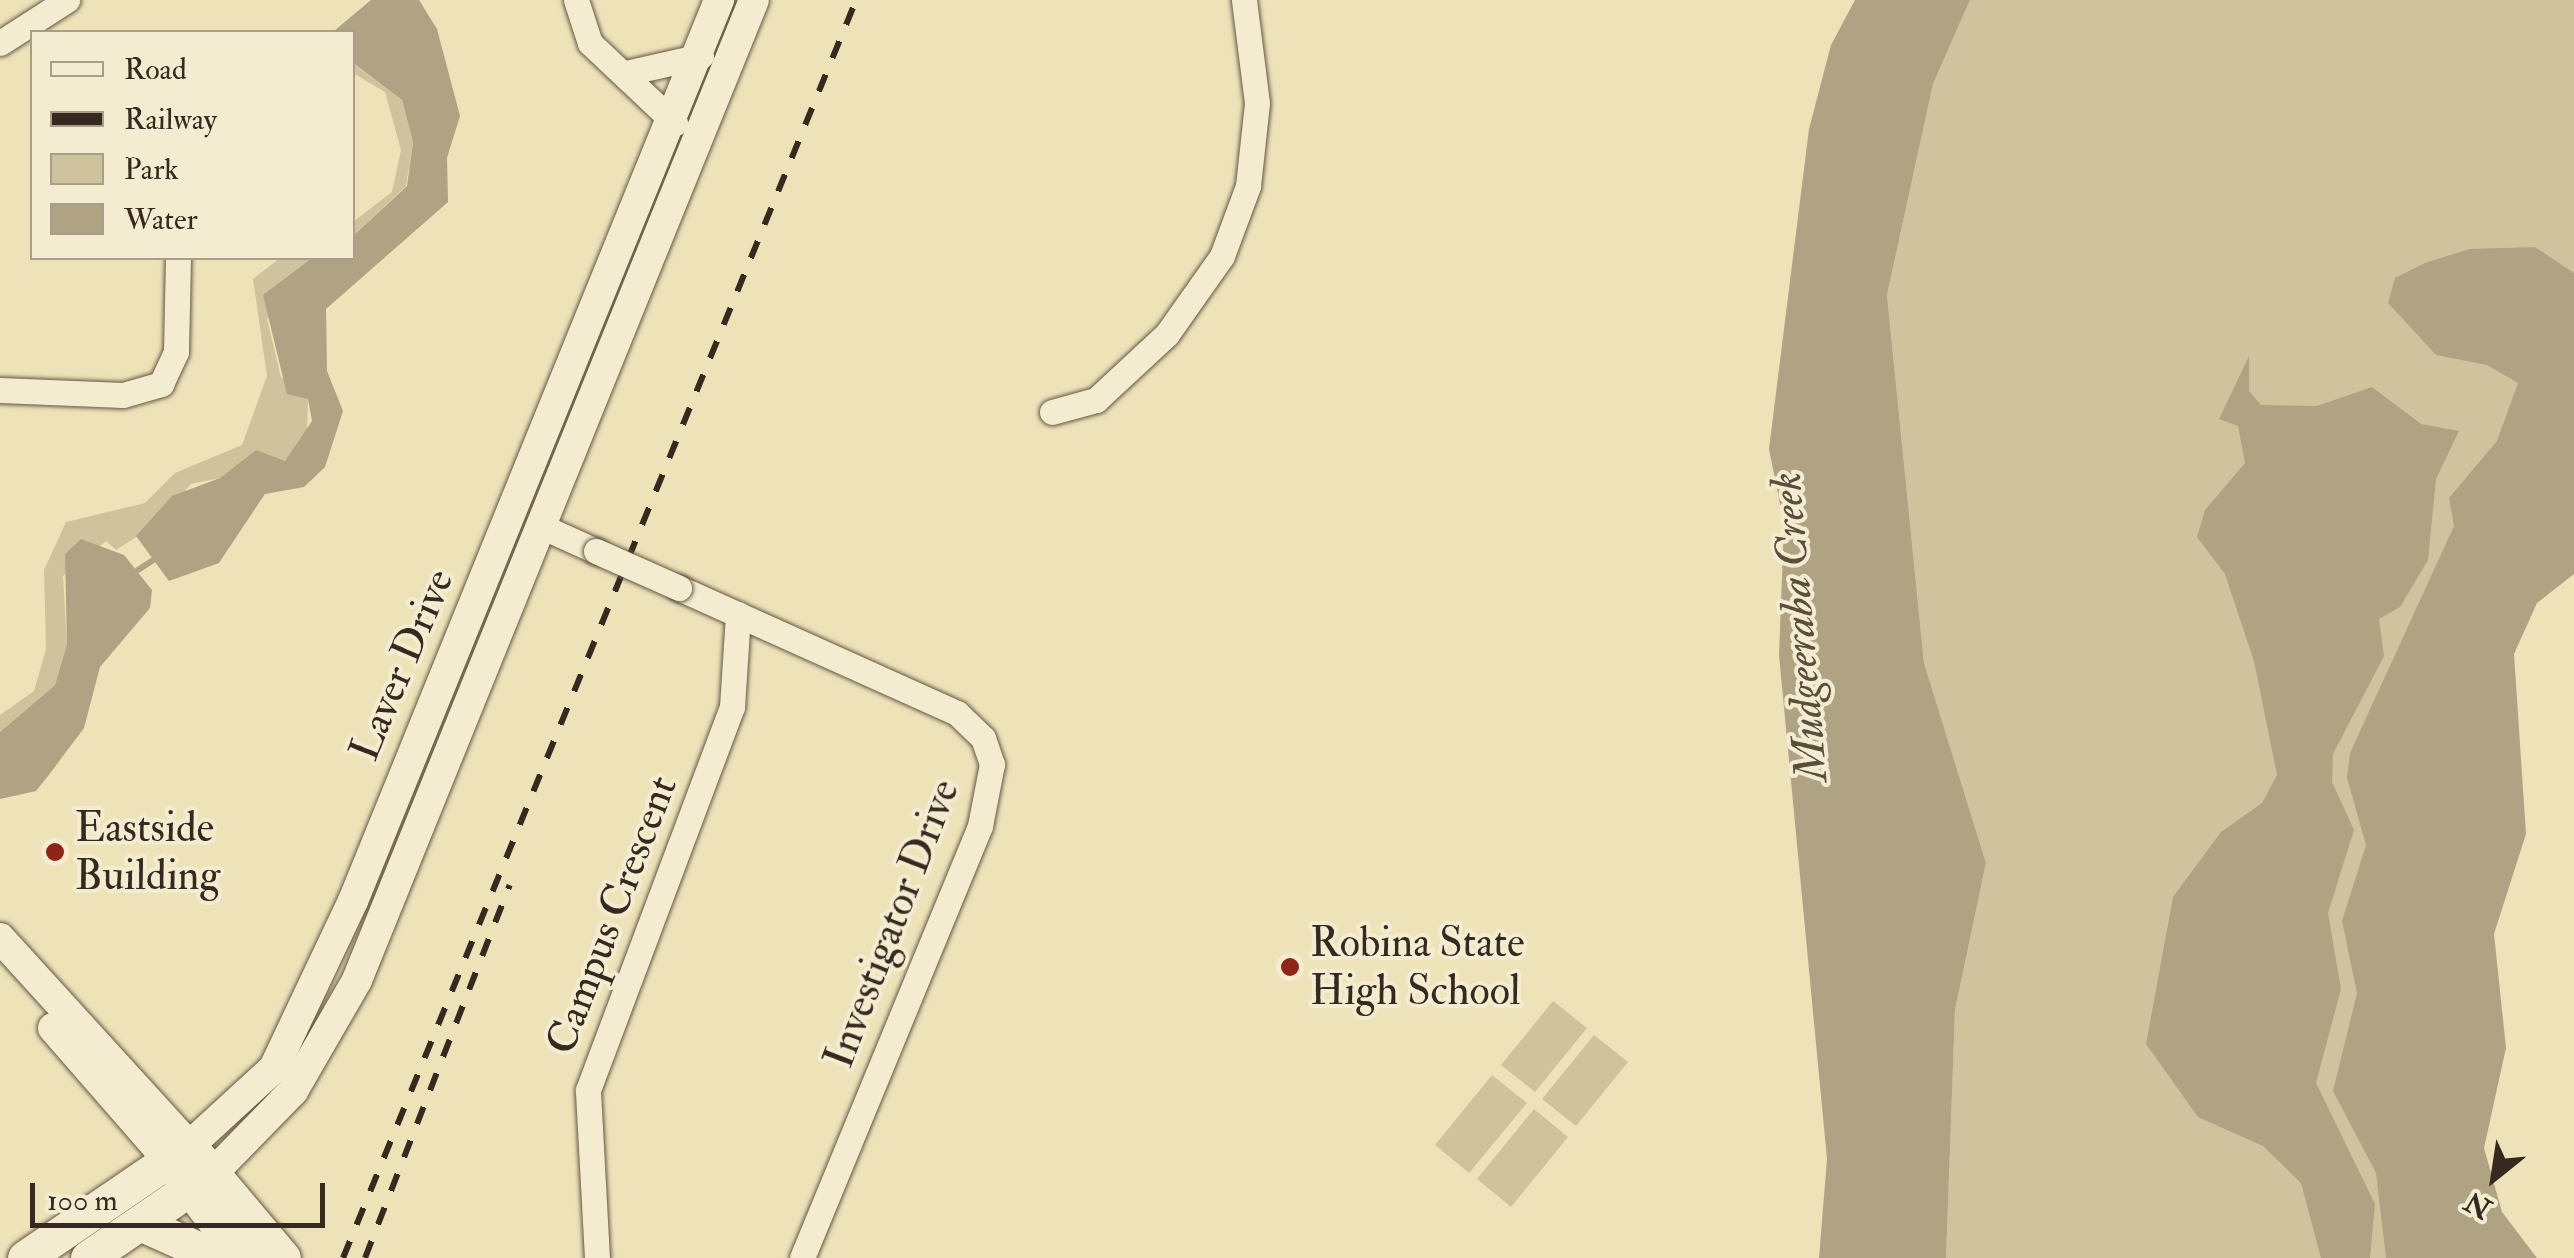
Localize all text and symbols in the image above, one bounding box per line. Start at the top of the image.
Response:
legend [30,30,355,260]
text: Road [124,51,187,88]
text: Railway [124,101,217,138]
text: Park [124,151,179,188]
text: Water [124,201,198,238]
water label: Mudgeeraba Creek [1760,470,1840,784]
street label: Laver Drive [339,562,465,768]
street label: Campus Crescent [536,769,688,1061]
street label: Investigator Drive [814,773,970,1075]
place label: Eastside Building [75,803,220,901]
marker: Eastside Building [44,841,66,863]
place label: Robina State High School [1310,918,1525,1016]
marker: Robina State High School [1279,956,1301,978]
north arrow [2444,1128,2544,1228]
scale bar [35,1163,330,1225]
text: 100 m [47,1182,118,1219]
text: N [2459,1183,2498,1226]

